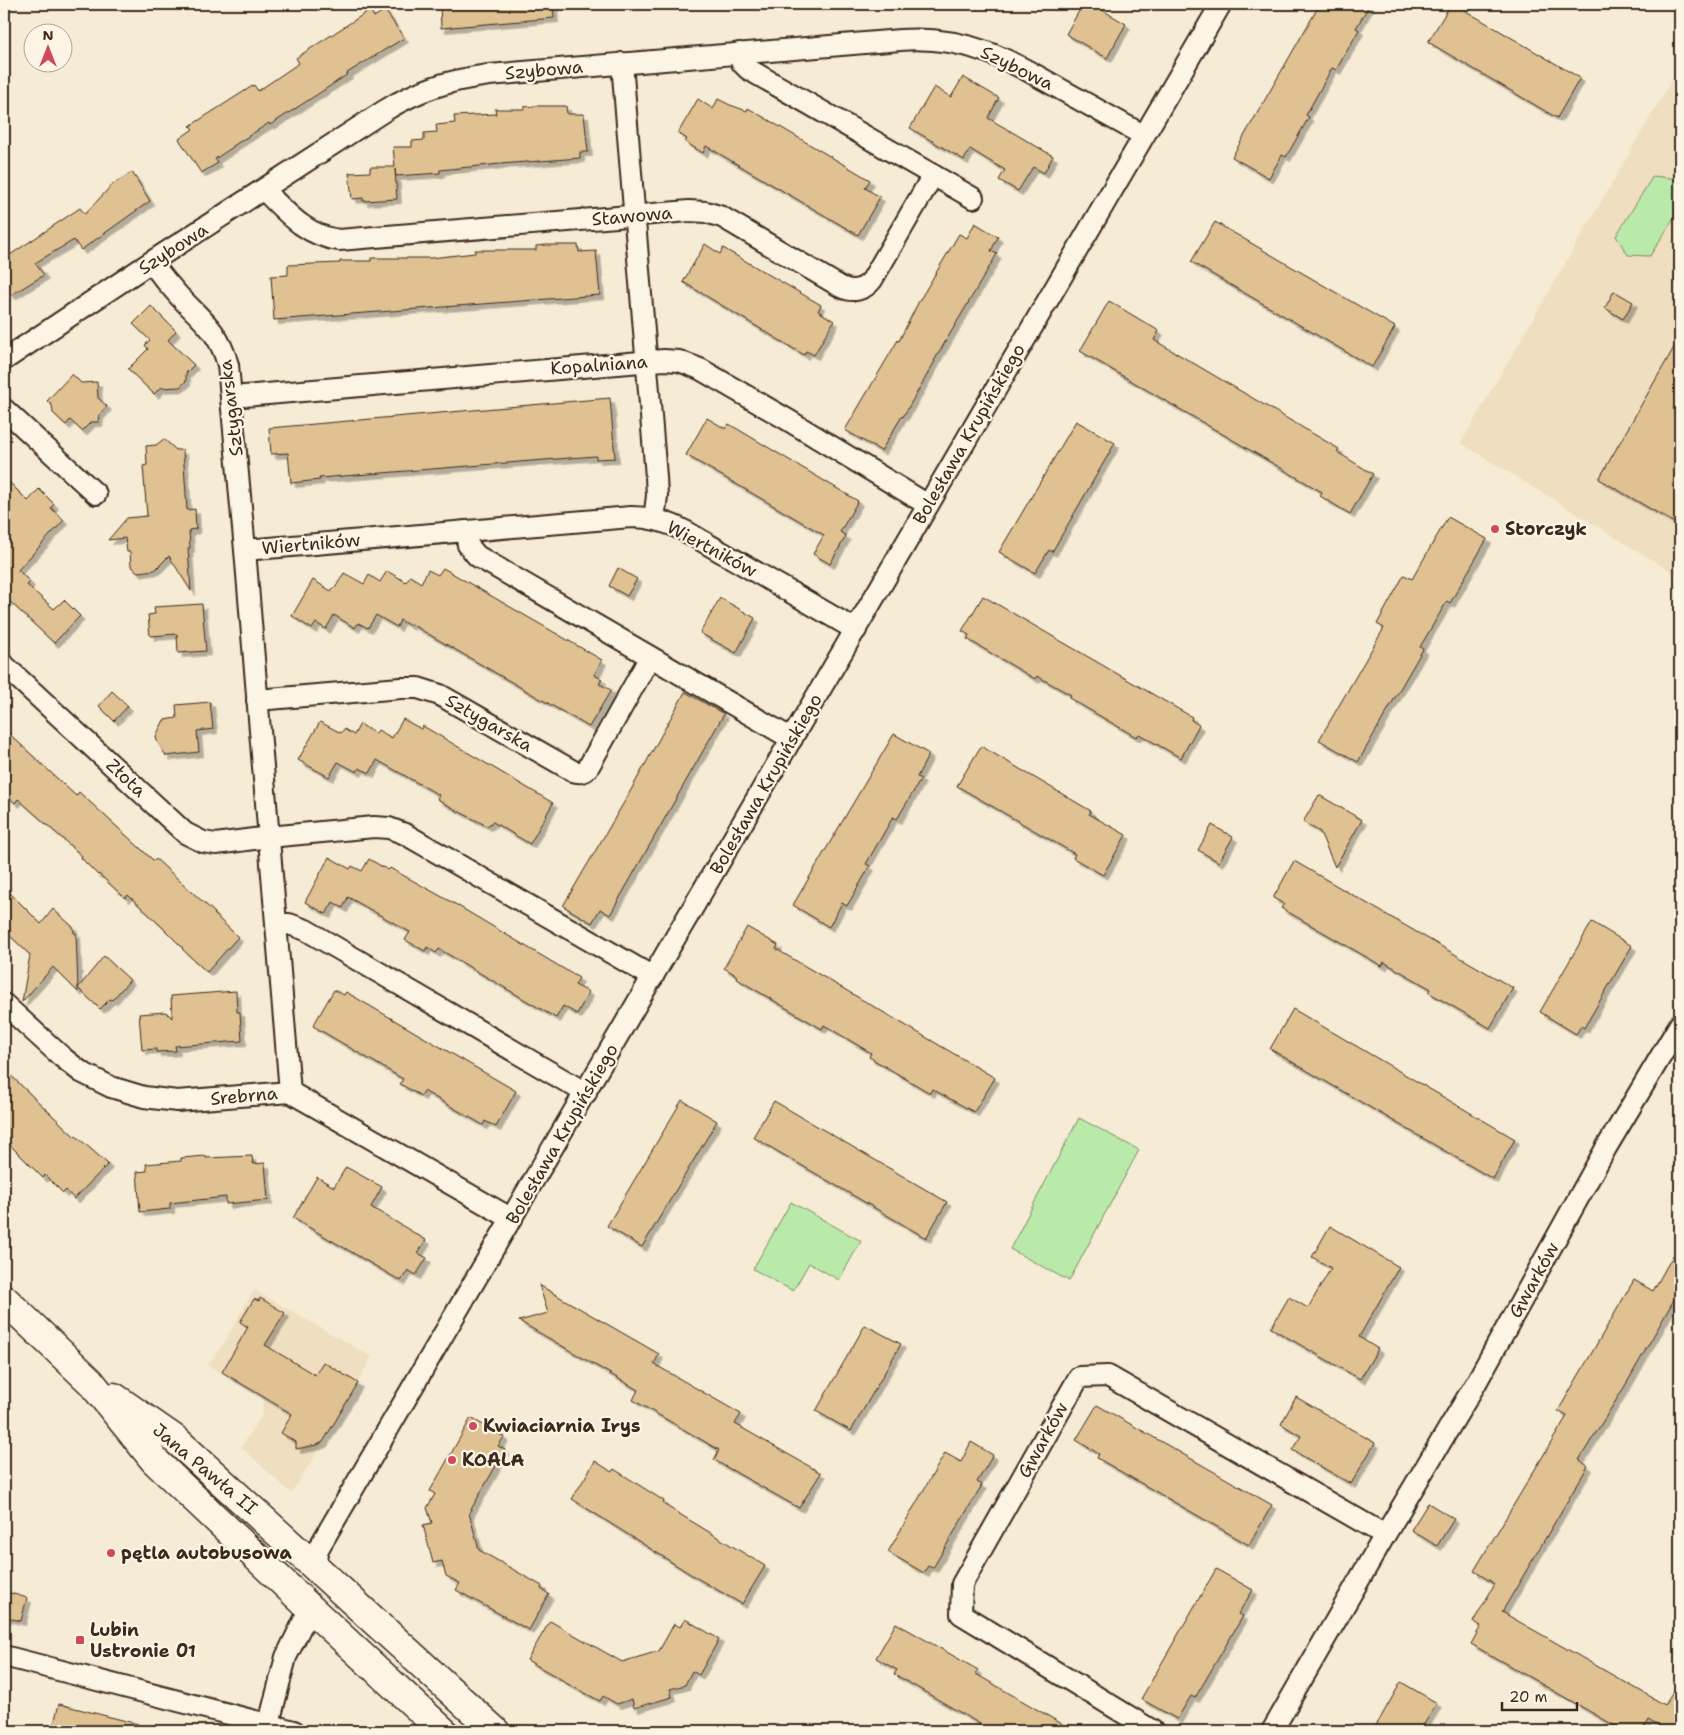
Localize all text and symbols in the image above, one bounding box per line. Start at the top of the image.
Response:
north arrow [22,22,72,72]
text: N [42,26,54,44]
street label: Szybowa [977,40,1057,96]
street label: Szybowa [504,55,584,85]
street label: Stawowa [591,201,673,231]
street label: Szybowa [134,218,212,280]
street label: Bolesława Krupińskiego [907,339,1031,529]
street label: Kopalniana [550,350,648,380]
street label: Sztygarska [213,358,249,458]
street label: Wiertników [663,515,762,583]
place label: Storczyk [1505,517,1587,541]
marker: Storczyk [1489,523,1501,535]
street label: Wiertników [261,528,362,560]
street label: Sztygarska [441,688,537,758]
street label: Bolesława Krupińskiego [704,689,828,879]
street label: Złota [101,753,151,803]
street label: Bolesława Krupińskiego [500,1039,624,1229]
street label: Srebrna [209,1081,279,1111]
street label: Gwarków [1503,1237,1565,1322]
street label: Gwarków [1012,1397,1074,1482]
place label: Kwiaciarnia Irys [483,1414,641,1438]
street label: Jana Pawła II [148,1418,263,1520]
marker: Kwiaciarnia Irys [467,1420,479,1432]
place label: KOALA [462,1448,525,1472]
marker: KOALA [446,1454,458,1466]
place label: pętla autobusowa [121,1541,292,1565]
marker: pętla autobusowa [105,1547,117,1559]
place label: Lubin Ustronie 01 [90,1618,196,1663]
marker: Lubin Ustronie 01 [74,1634,86,1646]
scale bar [1502,1680,1576,1712]
text: 20 m [1509,1687,1548,1707]

